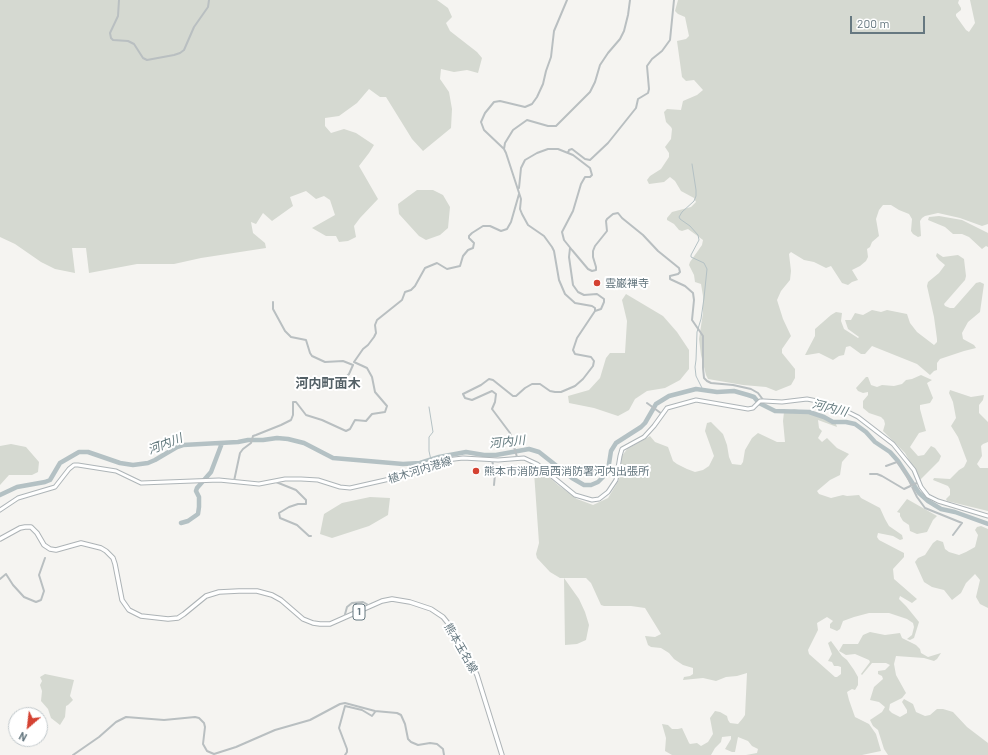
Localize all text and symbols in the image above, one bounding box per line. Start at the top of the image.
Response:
scale bar [852,8,927,34]
text: 200 m [857,16,889,30]
place label: 雲巌禅寺 [605,276,649,290]
marker: 雲巌禅寺 [592,278,602,288]
district label: 河内町面木 [296,376,360,392]
water label: 河内川 [811,397,849,419]
water label: 河内川 [146,431,184,457]
water label: 河内川 [488,433,526,451]
street label: 植木河内港線 [387,454,453,486]
place label: 熊本市消防局西消防署河内出張所 [484,464,649,478]
marker: 熊本市消防局西消防署河内出張所 [471,466,481,476]
road number: 1 [353,604,365,620]
street label: 熊本玉名線 [442,621,480,675]
north arrow [8,707,48,747]
text: N [16,730,29,745]

